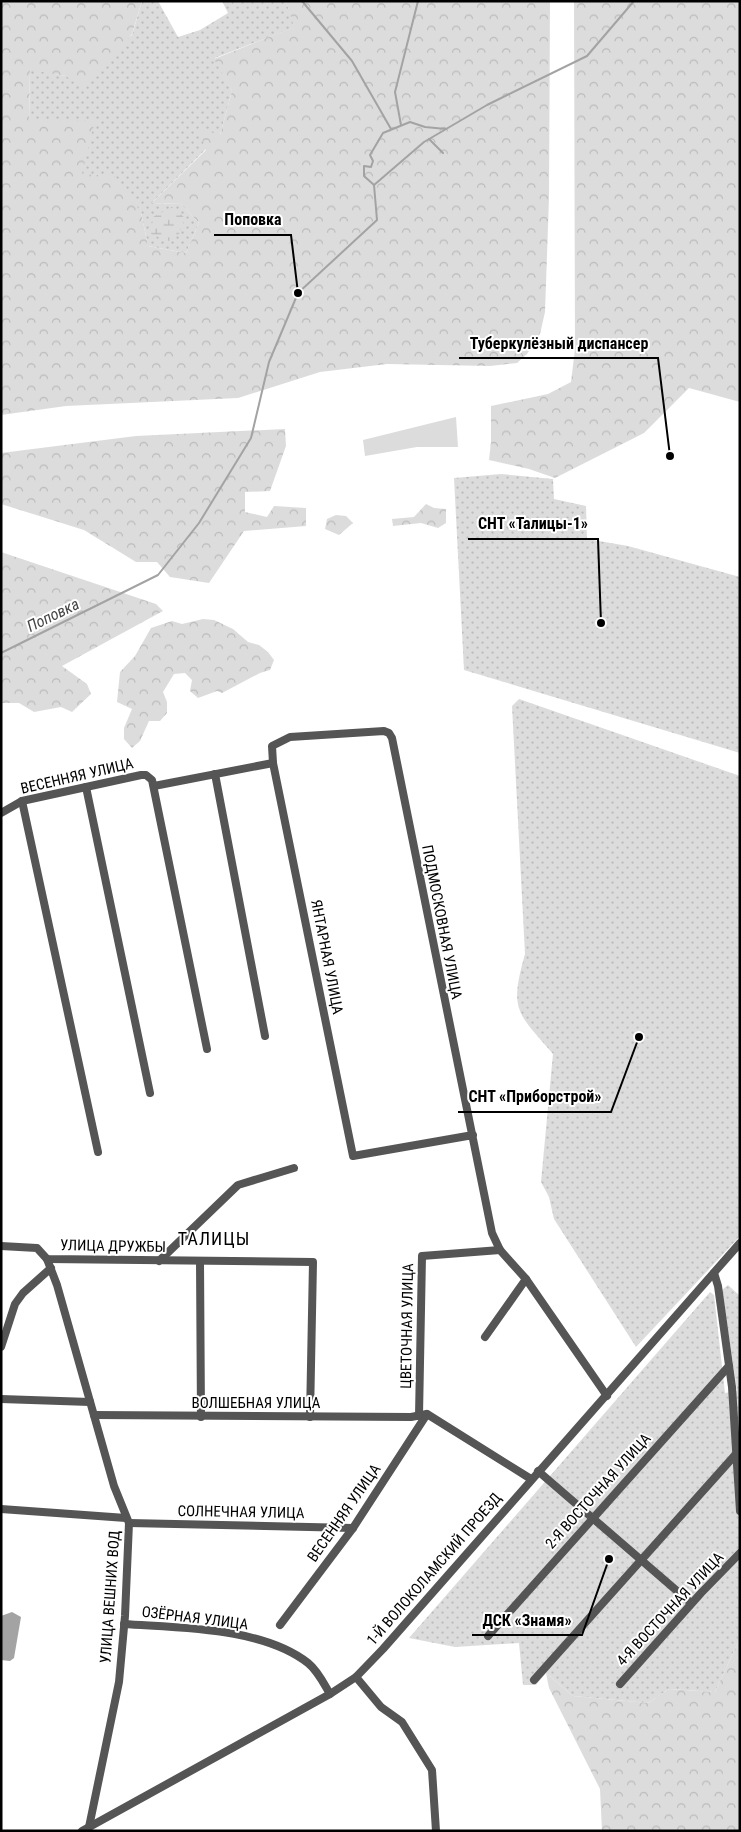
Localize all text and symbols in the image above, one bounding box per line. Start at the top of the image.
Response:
callout: Поповка [214,204,291,235]
text: Поповка [224,210,282,229]
callout: Туберкулёзный диспансер [459,327,658,358]
text: Туберкулёзный диспансер [470,334,648,353]
callout: СНТ «Талицы-1» [468,508,598,539]
text: СНТ «Талицы-1» [478,514,588,533]
water label: Поповка [24,594,82,636]
street label: ВЕСЕННЯЯ УЛИЦА [19,754,136,798]
street label: ПОДМОСКОВНАЯ УЛИЦА [418,843,466,1001]
street label: ЯНТАРНАЯ УЛИЦА [307,898,347,1016]
callout: СНТ «Приборстрой» [458,1081,611,1112]
text: СНТ «Приборстрой» [468,1087,602,1106]
district label: ТАЛИЦЫ [178,1228,250,1249]
street label: УЛИЦА ДРУЖБЫ [60,1236,166,1256]
street label: ЦВЕТОЧНАЯ УЛИЦА [397,1263,417,1389]
street label: ВОЛШЕБНАЯ УЛИЦА [192,1394,321,1412]
street label: 2-Я ВОСТОЧНАЯ УЛИЦА [542,1429,655,1552]
street label: ВЕСЕННЯЯ УЛИЦА [304,1460,385,1565]
street label: 1-Й ВОЛОКОЛАМСКИЙ ПРОЕЗД [363,1489,505,1649]
street label: СОЛНЕЧНАЯ УЛИЦА [177,1502,305,1522]
street label: УЛИЦА ВЕШНИХ ВОД [96,1530,124,1664]
street label: 4-Я ВОСТОЧНАЯ УЛИЦА [613,1548,728,1670]
street label: ОЗЁРНАЯ УЛИЦА [141,1603,250,1634]
callout: ДСК «Знамя» [472,1604,582,1635]
text: ДСК «Знамя» [482,1611,572,1630]

